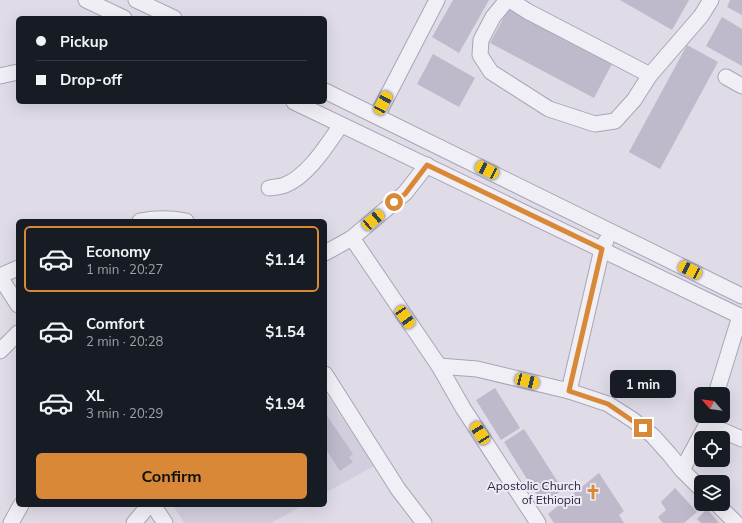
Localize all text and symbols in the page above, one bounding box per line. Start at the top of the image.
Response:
text: Pickup [60,32,108,51]
text: Drop-off [60,70,122,89]
car [372,90,394,116]
car [474,159,500,181]
route start [385,193,403,211]
car [360,208,386,232]
icon: car [38,241,74,277]
text: Economy [86,242,151,261]
text: $1.14 [265,250,305,269]
car [677,259,703,281]
text: 1 min · 20:27 [86,261,163,277]
car [393,304,417,330]
icon: car [38,313,74,349]
text: Comfort [86,314,144,333]
text: $1.54 [265,322,305,341]
text: 2 min · 20:28 [86,333,163,349]
callout: 1 min [610,370,676,398]
car [514,372,540,390]
text: 1 min [626,376,660,392]
icon: car [38,385,74,421]
text: XL [86,386,104,405]
north arrow [694,387,730,423]
map controls [694,387,730,511]
text: $1.94 [265,394,305,413]
text: 3 min · 20:29 [86,405,163,421]
route end [634,419,652,437]
car [468,420,492,446]
button: locate [694,431,730,467]
button: Confirm [36,453,307,499]
button: layers [694,475,730,511]
place label: Apostolic Church of Ethiopia [487,478,581,507]
church icon: Apostolic Church of Ethiopia [584,483,602,501]

